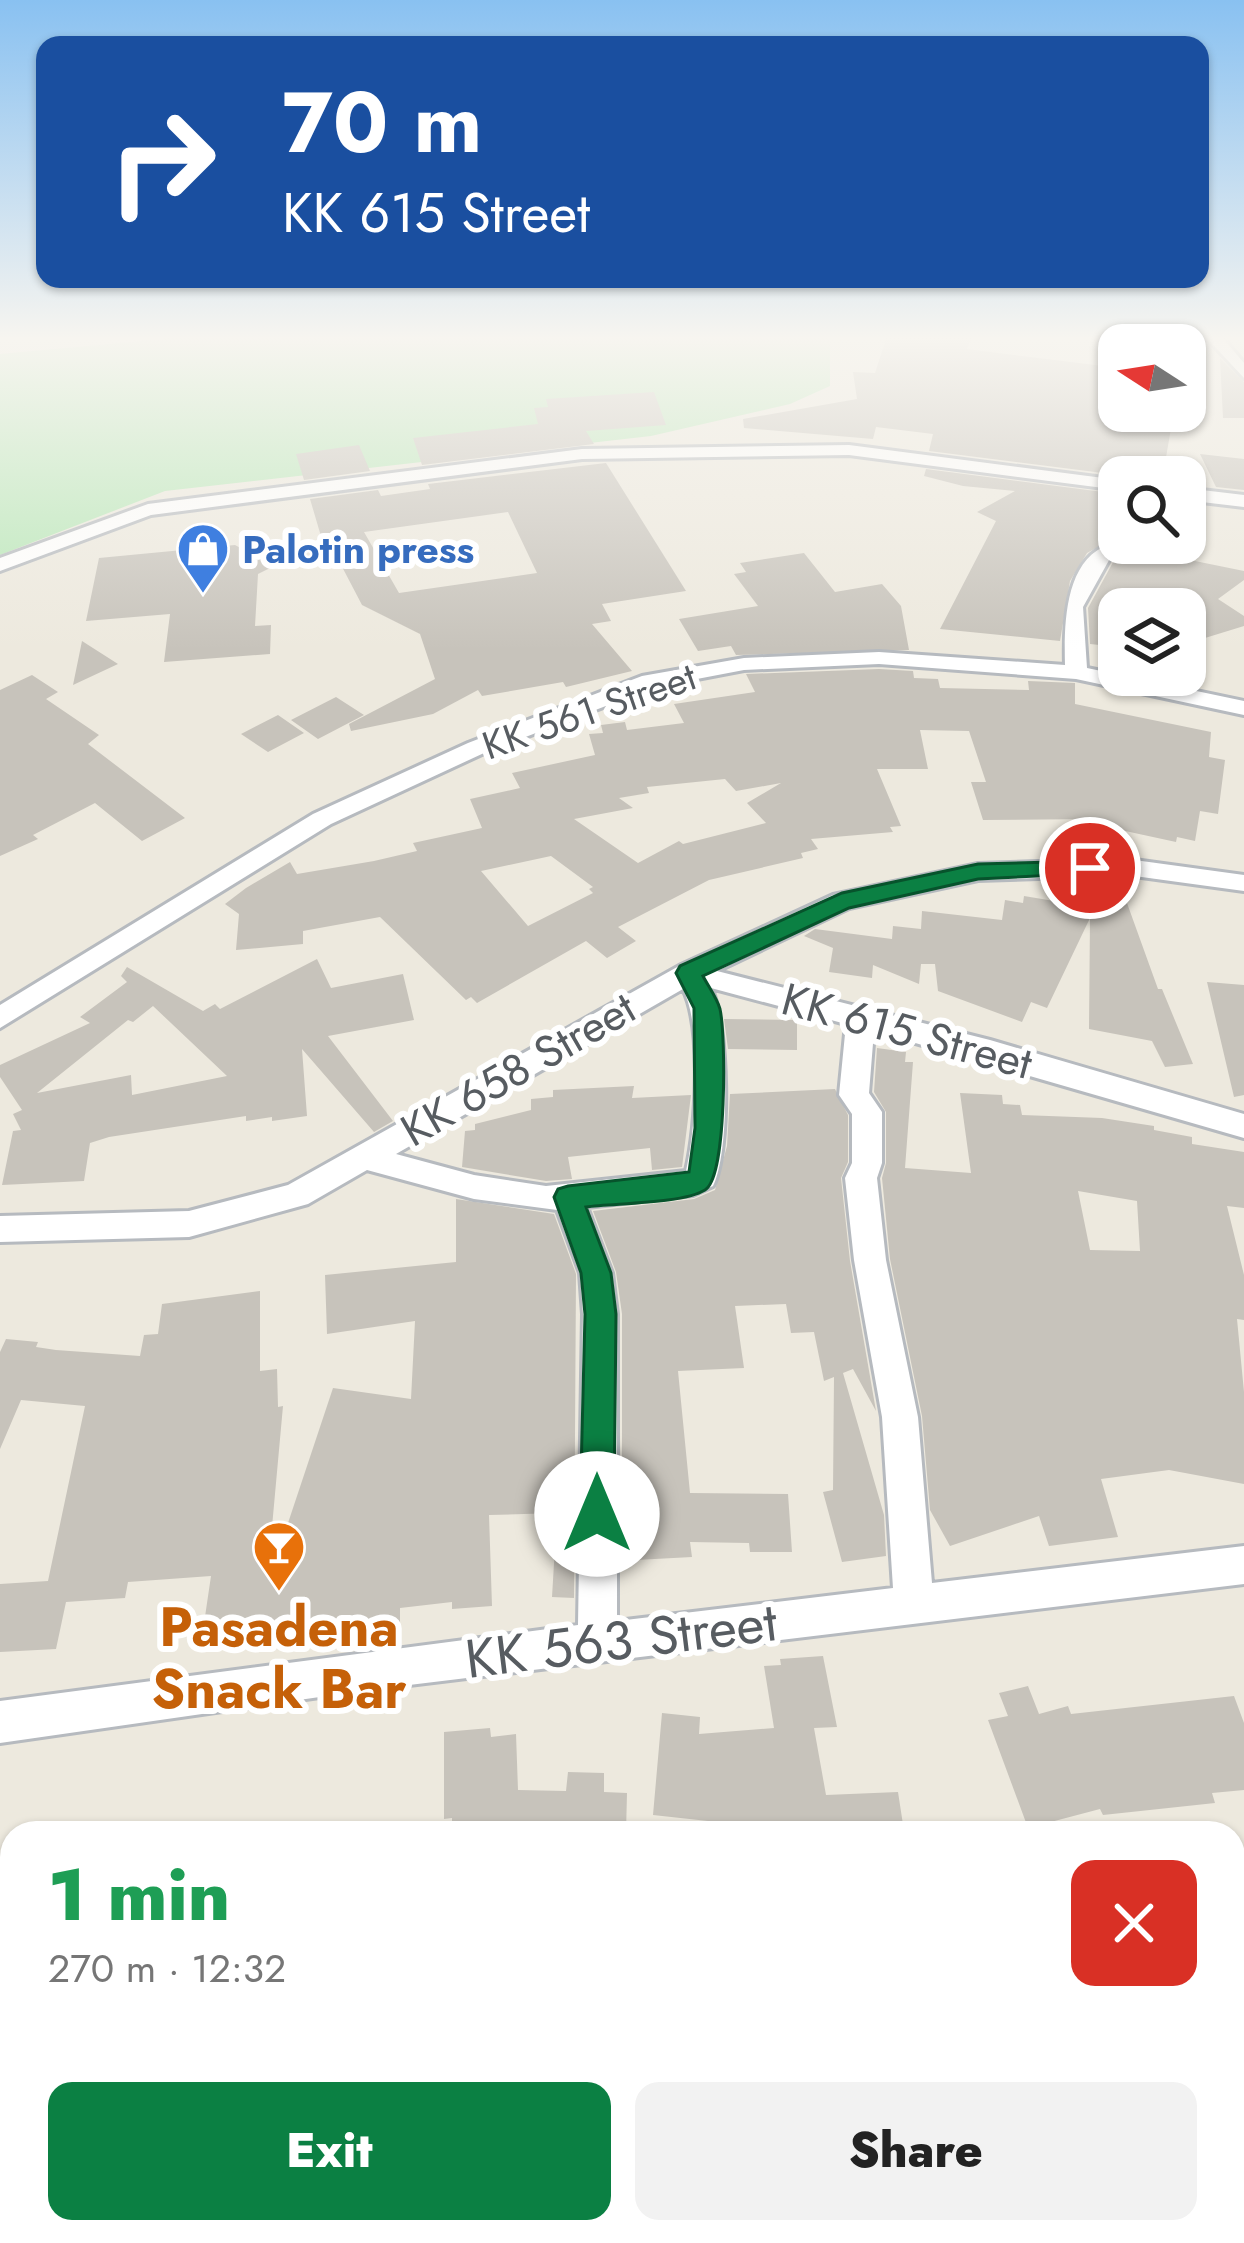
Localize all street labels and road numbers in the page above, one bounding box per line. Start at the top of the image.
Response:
street label: KK 561 Street [475,648,704,774]
street label: KK 615 Street [775,966,1040,1096]
street label: KK 658 Street [389,975,647,1162]
street label: KK 563 Street [461,1582,781,1698]

